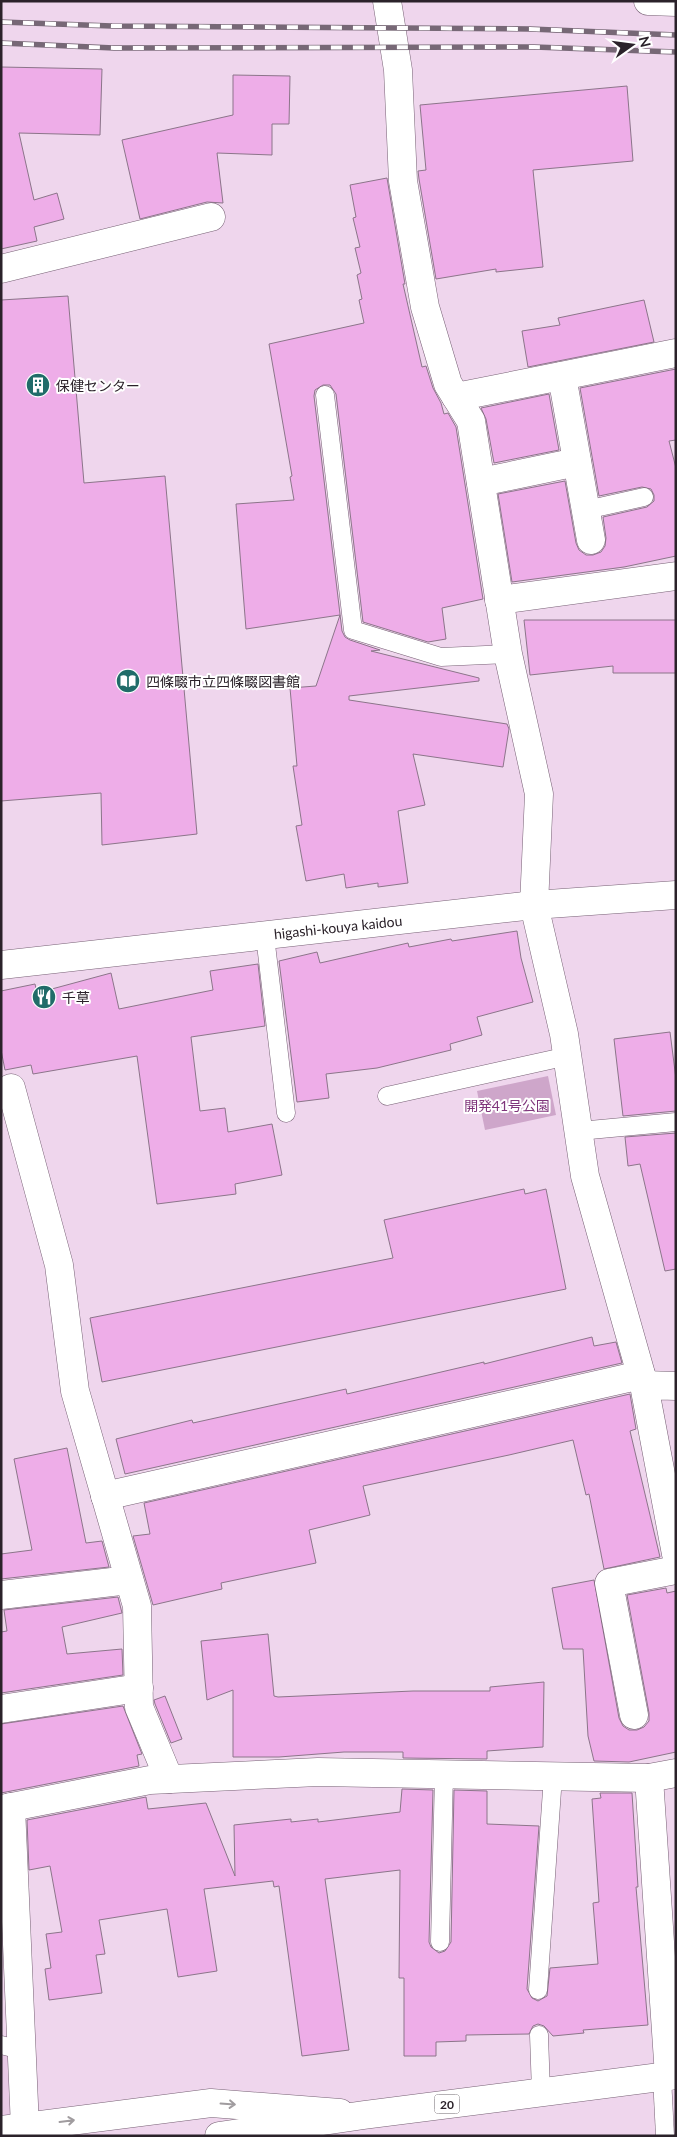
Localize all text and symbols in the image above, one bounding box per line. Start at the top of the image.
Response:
north arrow [607,20,657,70]
text: N [636,34,655,49]
building icon: 保健センター [25,372,51,398]
place label: 保健センター [56,377,140,394]
library icon: 四條畷市立四條畷図書館 [115,668,141,694]
place label: 四條畷市立四條畷図書館 [146,673,300,690]
street label: higashi-kouya kaidou [273,912,403,942]
restaurant icon: 千草 [31,984,57,1010]
place label: 千草 [62,989,90,1006]
park label: 開発41号公園 [464,1097,550,1114]
road number: 20 [434,2094,460,2114]
one-way arrow [220,2099,236,2109]
one-way arrow [59,2116,75,2126]

